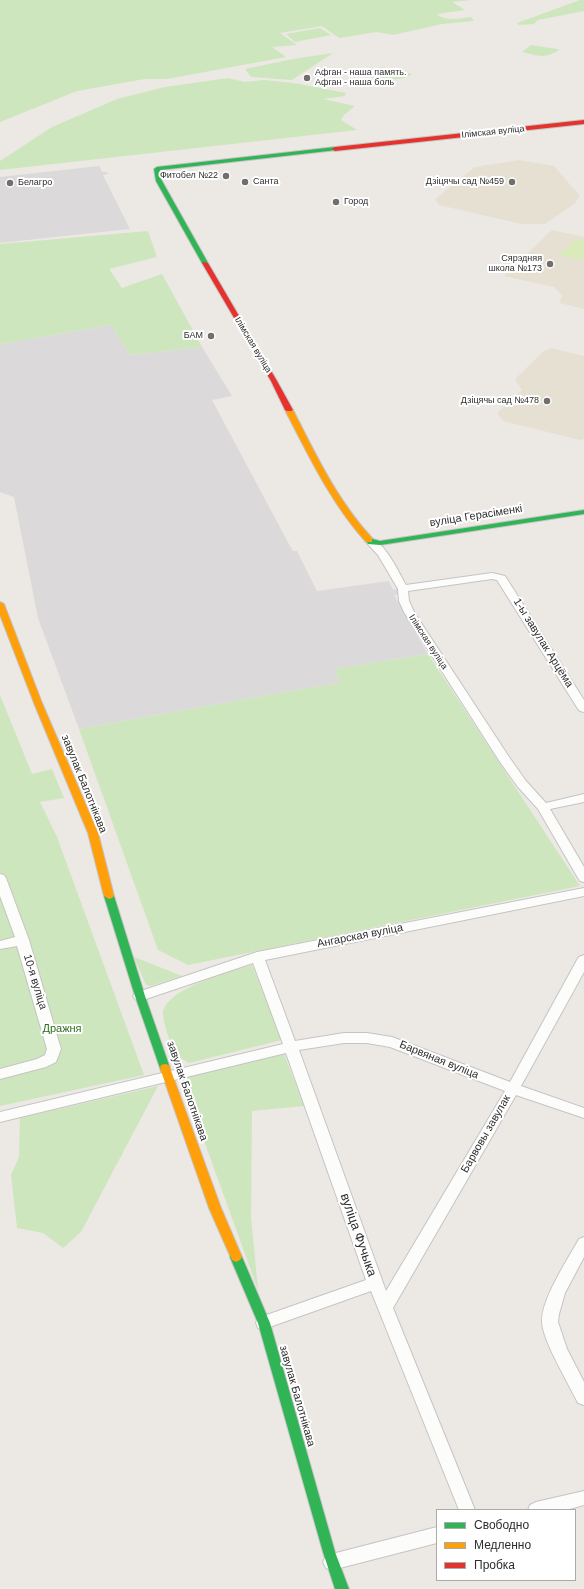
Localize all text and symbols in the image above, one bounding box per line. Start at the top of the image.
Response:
place label: Афган - наша память. Афган - наша боль [315,68,407,89]
marker: Афган - наша память. Афган - наша боль [302,73,312,83]
street label: Ілімская вуліца [461,123,525,141]
place label: Фитобел №22 [160,171,218,181]
marker: Фитобел №22 [221,171,231,181]
marker: Санта [240,177,250,187]
place label: Санта [253,177,279,187]
place label: Дзіцячы сад №459 [426,177,504,187]
marker: Дзіцячы сад №459 [507,177,517,187]
marker: Белагро [5,178,15,188]
place label: Белагро [18,178,52,188]
marker: Город [331,197,341,207]
place label: Город [344,197,368,207]
place label: Сярэдняя школа №173 [489,254,542,275]
marker: Сярэдняя школа №173 [545,259,555,269]
street label: Ілімская вуліца [232,315,274,375]
place label: БАМ [184,331,203,341]
marker: БАМ [206,331,216,341]
place label: Дзіцячы сад №478 [461,396,539,406]
marker: Дзіцячы сад №478 [542,396,552,406]
street label: вуліца Герасіменкі [429,502,523,530]
street label: 1-ы завулак Арцёма [510,596,576,690]
street label: Ілімская вуліца [406,613,450,671]
street label: завулак Балотнікава [58,733,110,835]
street label: Ангарская вуліца [316,921,404,951]
street label: 10-я вуліца [20,953,50,1011]
park label: Дражня [42,1022,82,1036]
street label: Барвяная вуліца [397,1038,481,1082]
street label: завулак Балотнікава [164,1039,210,1143]
street label: Барвовы завулак [458,1093,514,1175]
street label: вуліца Фучыка [336,1191,380,1279]
street label: завулак Балотнікава [276,1344,318,1448]
legend [436,1509,576,1581]
text: Свободно [474,1518,529,1532]
text: Медленно [474,1538,531,1552]
text: Пробка [474,1558,515,1572]

